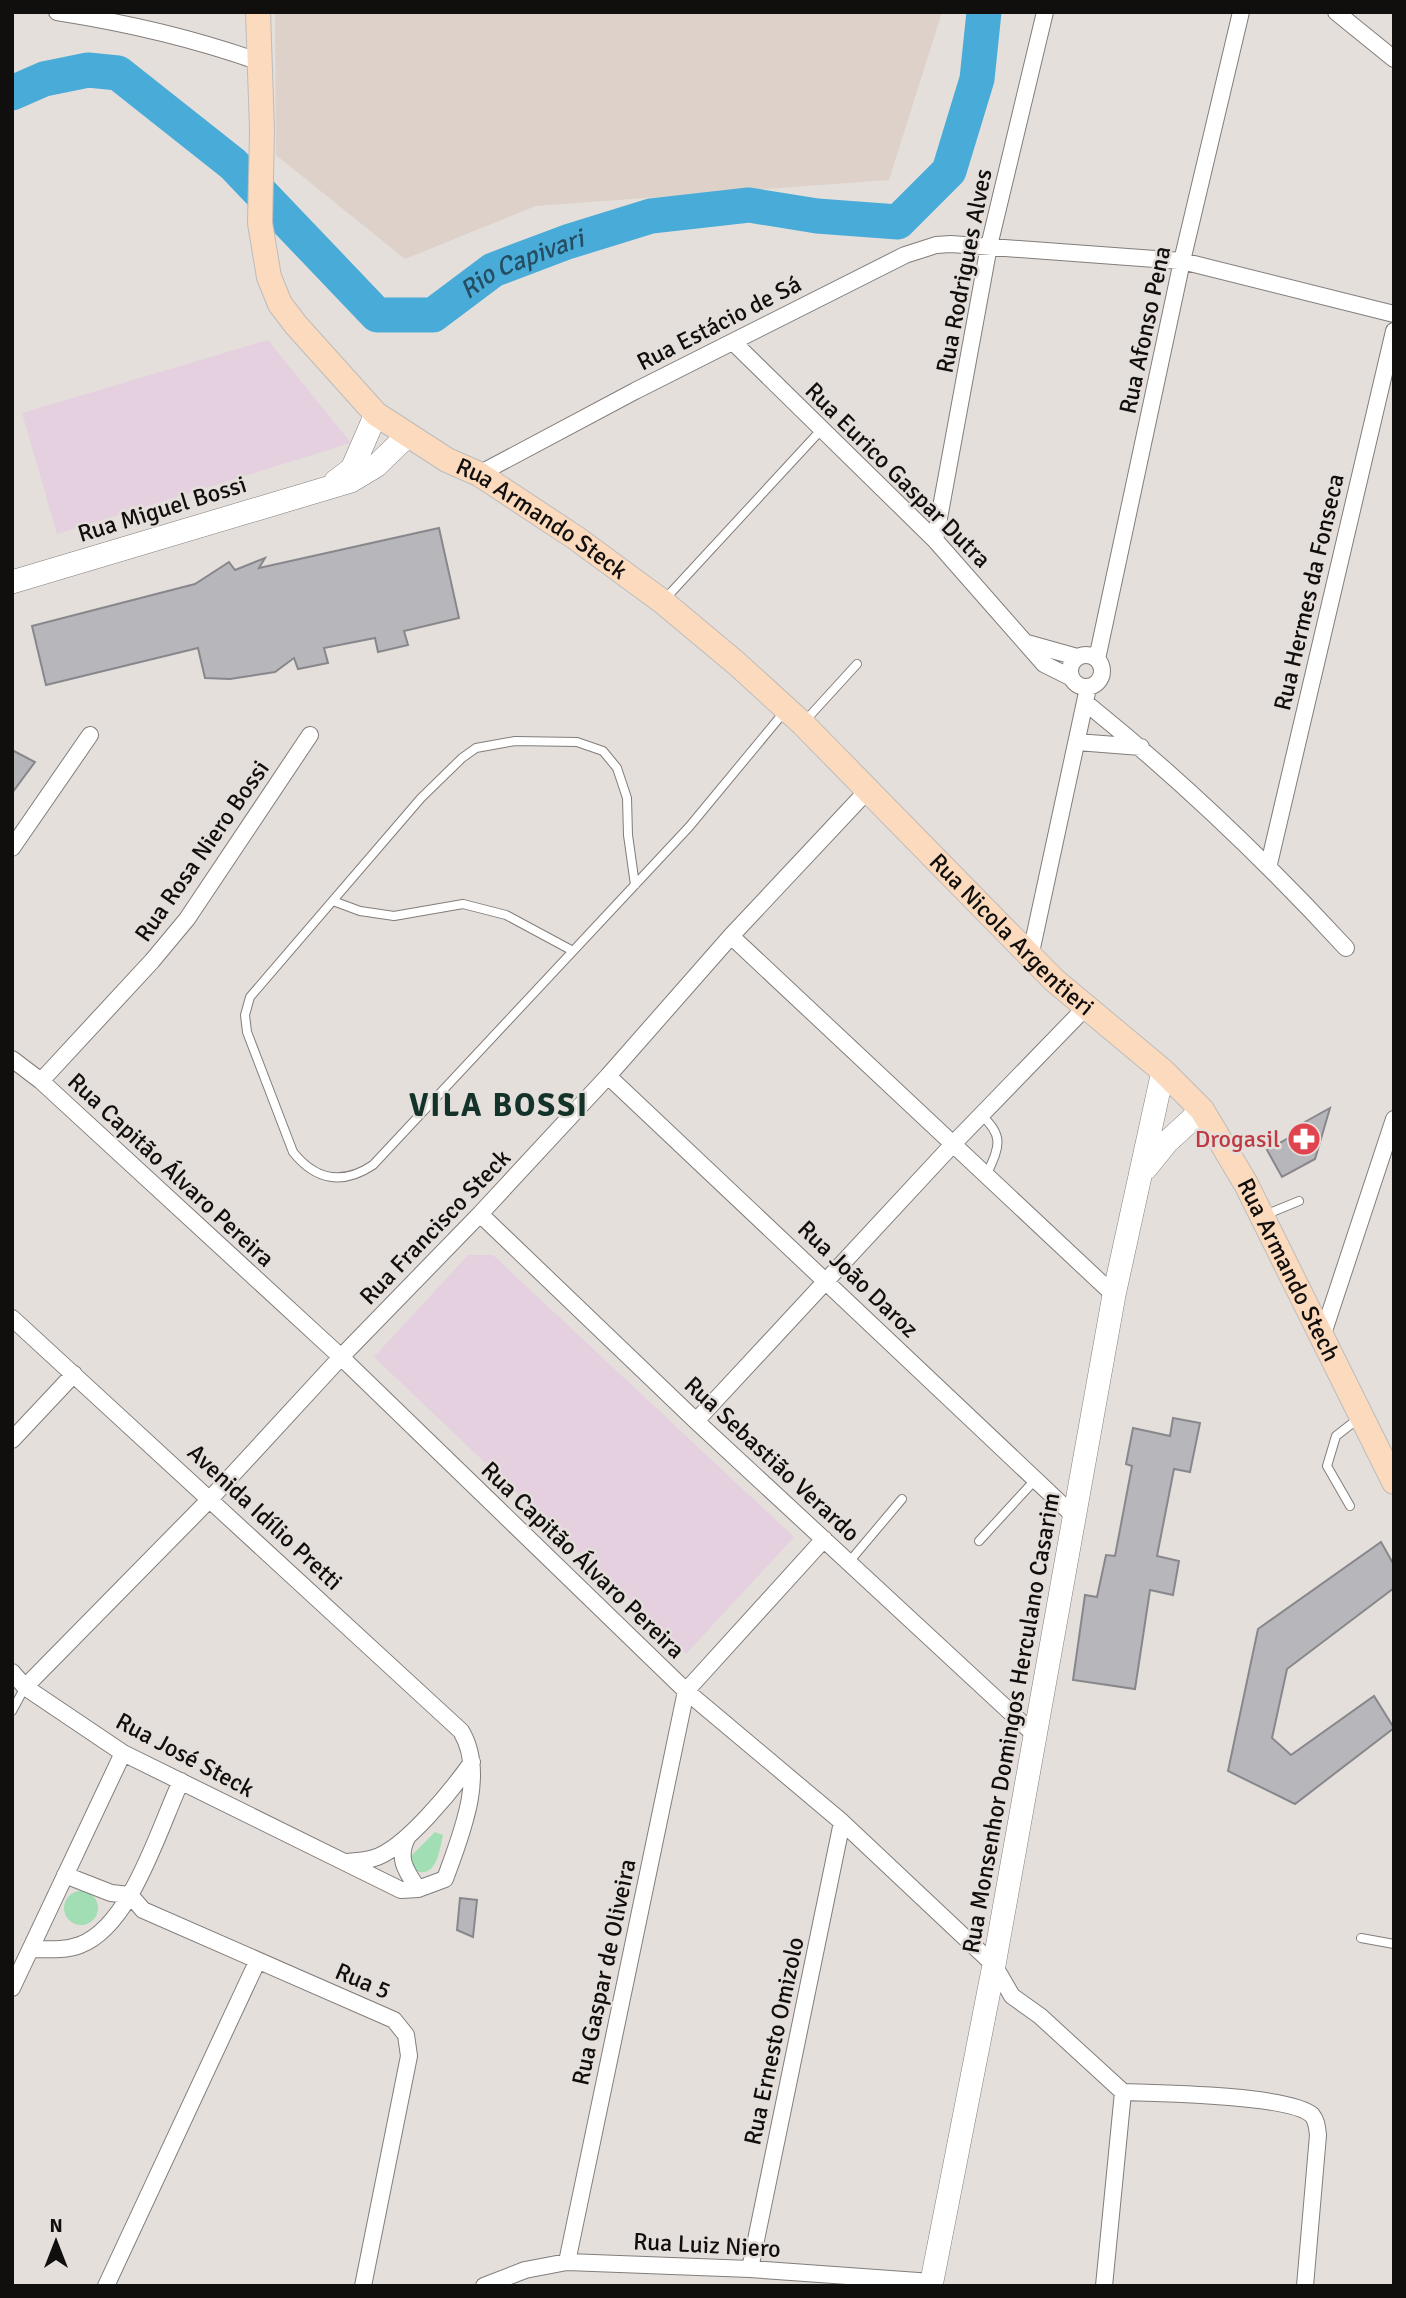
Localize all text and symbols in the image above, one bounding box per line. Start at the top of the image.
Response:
street label: Rua Rodrigues Alves [929,166,999,376]
water label: Rio Capivari [454,222,590,306]
street label: Rua Afonso Pena [1113,243,1177,417]
street label: Rua Estácio de Sá [632,269,806,377]
street label: Rua Eurico Gaspar Dutra [799,376,997,574]
street label: Rua Armando Steck [451,451,633,586]
street label: Rua Miguel Bossi [74,469,250,549]
street label: Rua Hermes da Fonseca [1267,471,1351,713]
street label: Rua Rosa Niero Bossi [128,755,276,947]
street label: Rua Nicola Argentieri [923,847,1100,1022]
street label: Rua Capitão Álvaro Pereira [62,1066,280,1274]
district label: VILA BOSSI [409,1086,589,1125]
pharmacy icon: Drogasil [1285,1120,1323,1158]
place label: Drogasil [1195,1124,1280,1154]
street label: Rua Francisco Steck [353,1143,517,1311]
street label: Rua Armando Stech [1230,1173,1347,1366]
street label: Rua João Daroz [791,1214,925,1344]
street label: Rua Sebastião Verardo [678,1370,866,1548]
street label: Avenida Idílio Pretti [181,1437,349,1597]
street label: Rua Capitão Álvaro Pereira [475,1455,691,1665]
street label: Rua Monsenhor Domingos Herculano Casarim [956,1490,1066,1956]
street label: Rua José Steck [111,1706,259,1804]
street label: Rua Gaspar de Oliveira [565,1856,643,2088]
street label: Rua Ernesto Omizolo [737,1934,811,2148]
street label: Rua 5 [331,1956,395,2006]
north arrow [21,2207,91,2277]
text: N [49,2214,63,2238]
street label: Rua Luiz Niero [632,2226,782,2264]

